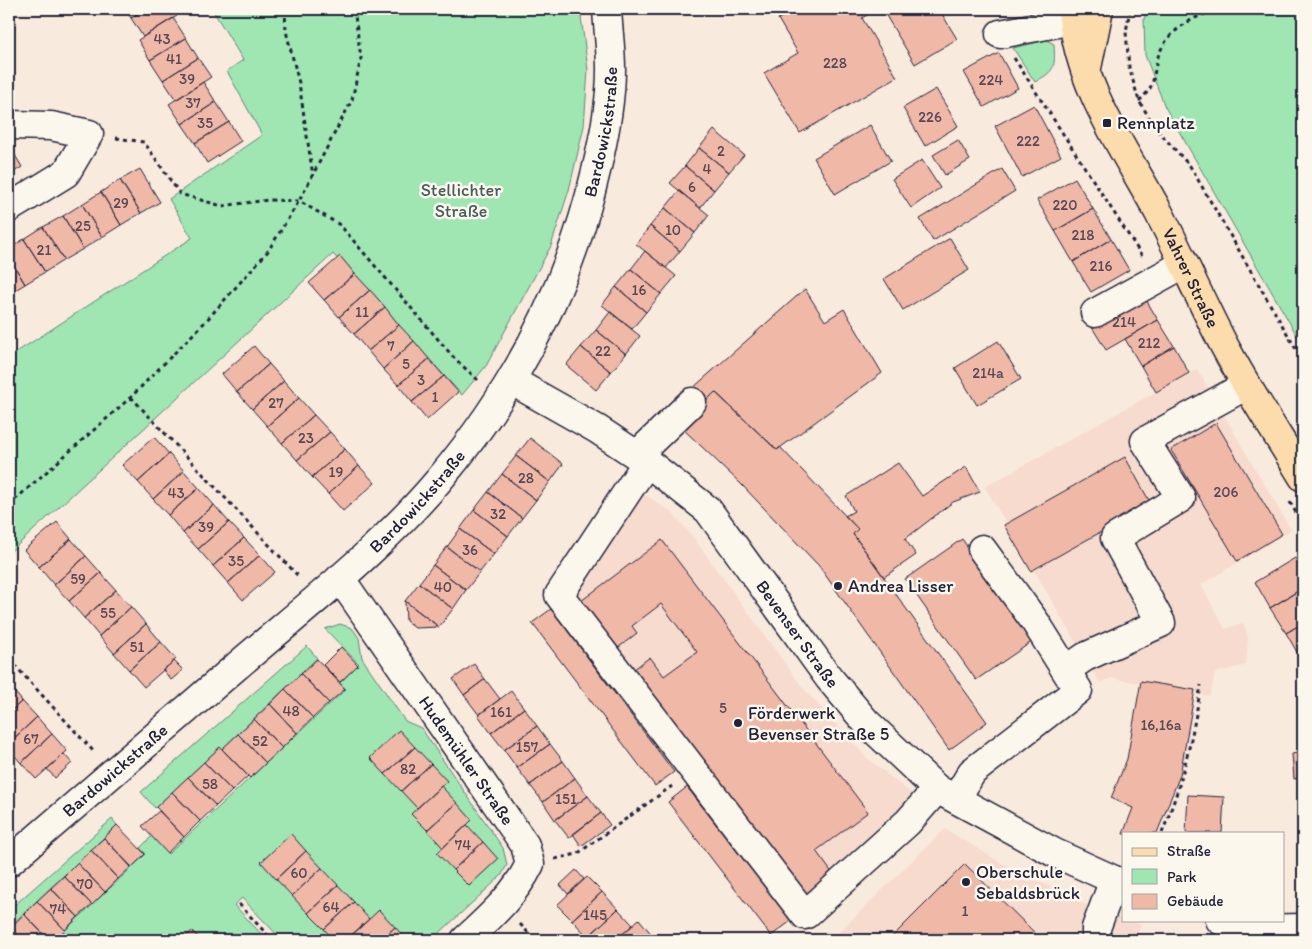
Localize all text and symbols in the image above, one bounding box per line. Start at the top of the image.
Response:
house number: 43 [153,30,171,48]
house number: 41 [166,50,182,68]
house number: 228 [823,54,847,72]
street label: Bardowickstraße [579,67,622,200]
house number: 39 [179,70,195,88]
house number: 224 [979,71,1003,89]
house number: 37 [185,94,201,112]
house number: 226 [918,108,942,126]
place label: Rennplatz [1117,112,1195,134]
house number: 35 [197,114,213,132]
marker: Rennplatz [1101,117,1113,129]
house number: 222 [1016,132,1040,150]
house number: 2 [717,142,725,160]
house number: 4 [702,160,712,178]
house number: 6 [688,178,696,196]
park label: Stellichter Straße [421,179,502,222]
house number: 29 [113,194,129,212]
house number: 220 [1052,196,1078,214]
house number: 25 [75,217,91,235]
house number: 10 [665,221,681,239]
street label: Vahrer Straße [1157,224,1224,331]
house number: 218 [1071,226,1095,244]
house number: 21 [37,241,51,259]
house number: 216 [1090,257,1112,275]
house number: 16 [632,281,647,299]
house number: 11 [355,303,369,321]
house number: 214 [1112,313,1136,331]
house number: 212 [1138,334,1160,352]
house number: 7 [387,337,395,355]
house number: 22 [595,342,611,360]
house number: 5 [402,355,410,373]
house number: 214a [972,364,1004,382]
house number: 3 [417,371,425,389]
house number: 1 [432,388,439,406]
house number: 27 [268,394,284,412]
house number: 23 [298,429,314,447]
street label: Bardowickstraße [365,446,470,558]
house number: 19 [329,463,344,481]
house number: 28 [518,469,534,487]
house number: 206 [1213,483,1239,501]
house number: 43 [167,484,185,502]
house number: 32 [490,505,506,523]
house number: 39 [198,518,214,536]
house number: 36 [462,541,478,559]
house number: 35 [228,552,244,570]
house number: 59 [70,570,86,588]
place label: Andrea Lisser [848,575,954,597]
street label: Bevenser Straße [751,576,844,693]
house number: 40 [434,578,452,596]
marker: Andrea Lisser [832,580,844,592]
house number: 55 [100,604,116,622]
house number: 51 [130,638,144,656]
street label: Hudemühler Straße [414,691,519,830]
house number: 5 [719,699,727,717]
house number: 48 [282,702,300,720]
place label: Förderwerk Bevenser Straße 5 [748,702,889,745]
house number: 161 [490,703,512,721]
house number: 16,16a [1140,716,1182,734]
marker: Förderwerk Bevenser Straße 5 [732,717,744,729]
street label: Bardowickstraße [58,719,172,822]
house number: 67 [23,730,39,748]
house number: 52 [252,732,268,750]
house number: 157 [516,738,539,756]
house number: 82 [400,760,416,778]
house number: 58 [202,775,218,793]
house number: 151 [555,790,577,808]
legend [1122,832,1284,922]
house number: 74 [455,836,471,854]
text: Straße [1167,842,1211,860]
place label: Oberschule Sebaldsbrück [976,861,1080,904]
house number: 60 [290,864,308,882]
text: Park [1167,868,1197,886]
house number: 70 [77,875,93,893]
marker: Oberschule Sebaldsbrück [960,876,972,888]
text: Gebäude [1167,892,1224,910]
house number: 64 [323,898,339,916]
house number: 74 [50,900,66,918]
house number: 1 [962,902,969,920]
house number: 145 [583,906,607,924]

